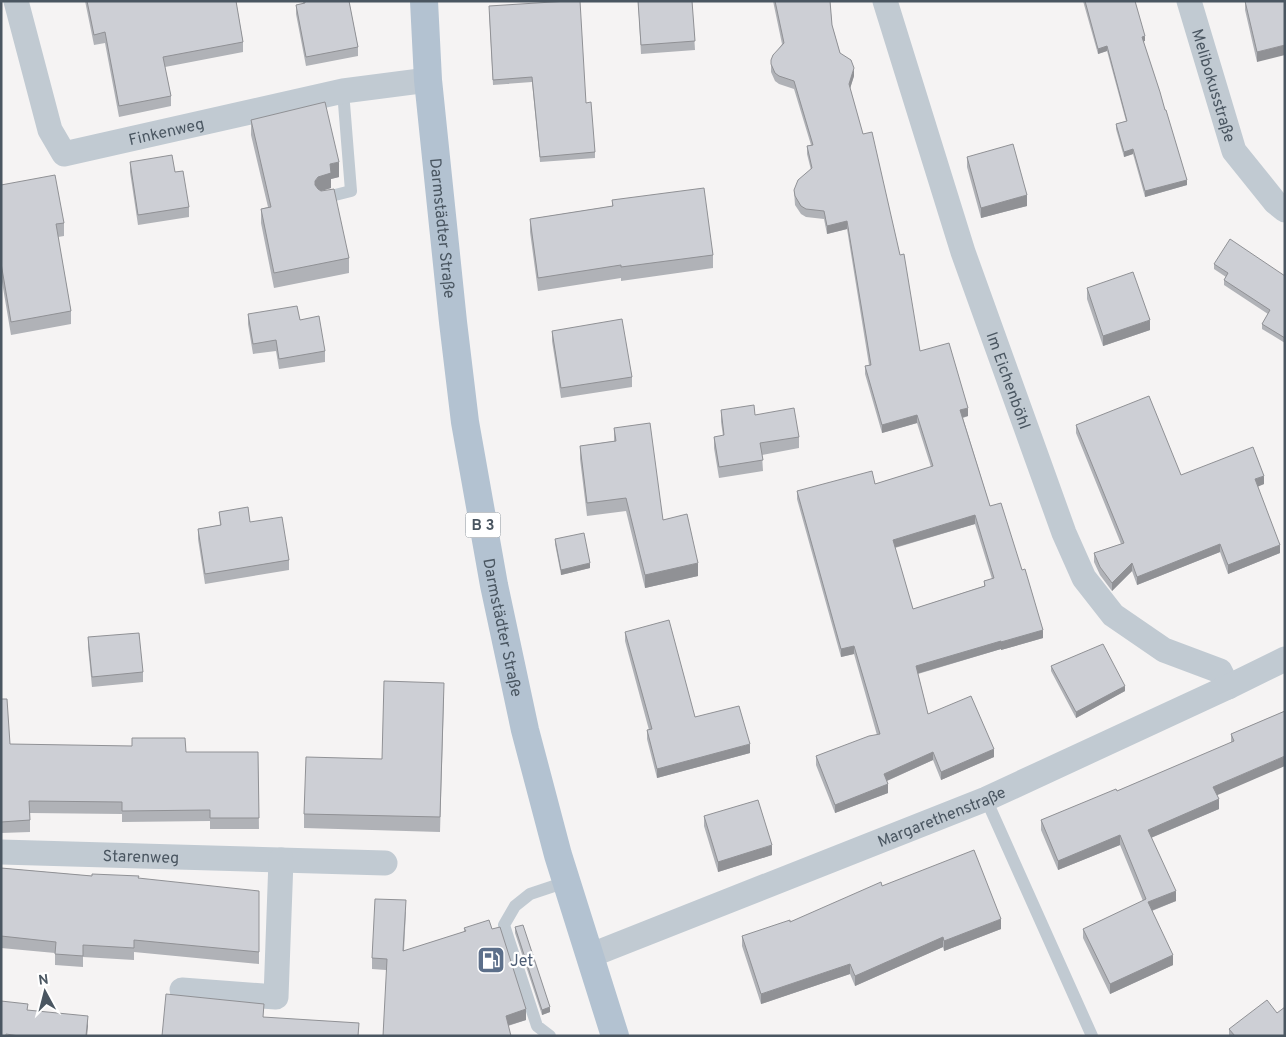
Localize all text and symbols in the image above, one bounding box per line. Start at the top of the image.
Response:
street label: Melibokusstraße [1186,27,1239,145]
street label: Finkenweg [127,115,206,151]
street label: Darmstädter Straße [424,157,459,299]
street label: Im Eichenböhl [981,329,1034,432]
road number: B 3 [466,512,500,538]
street label: Darmstädter Straße [477,557,526,699]
street label: Margarethenstraße [875,783,1009,853]
street label: Starenweg [102,847,179,869]
fuel station icon: Jet [476,945,506,975]
place label: Jet [510,952,533,972]
north arrow [20,967,70,1017]
text: N [38,972,50,990]

